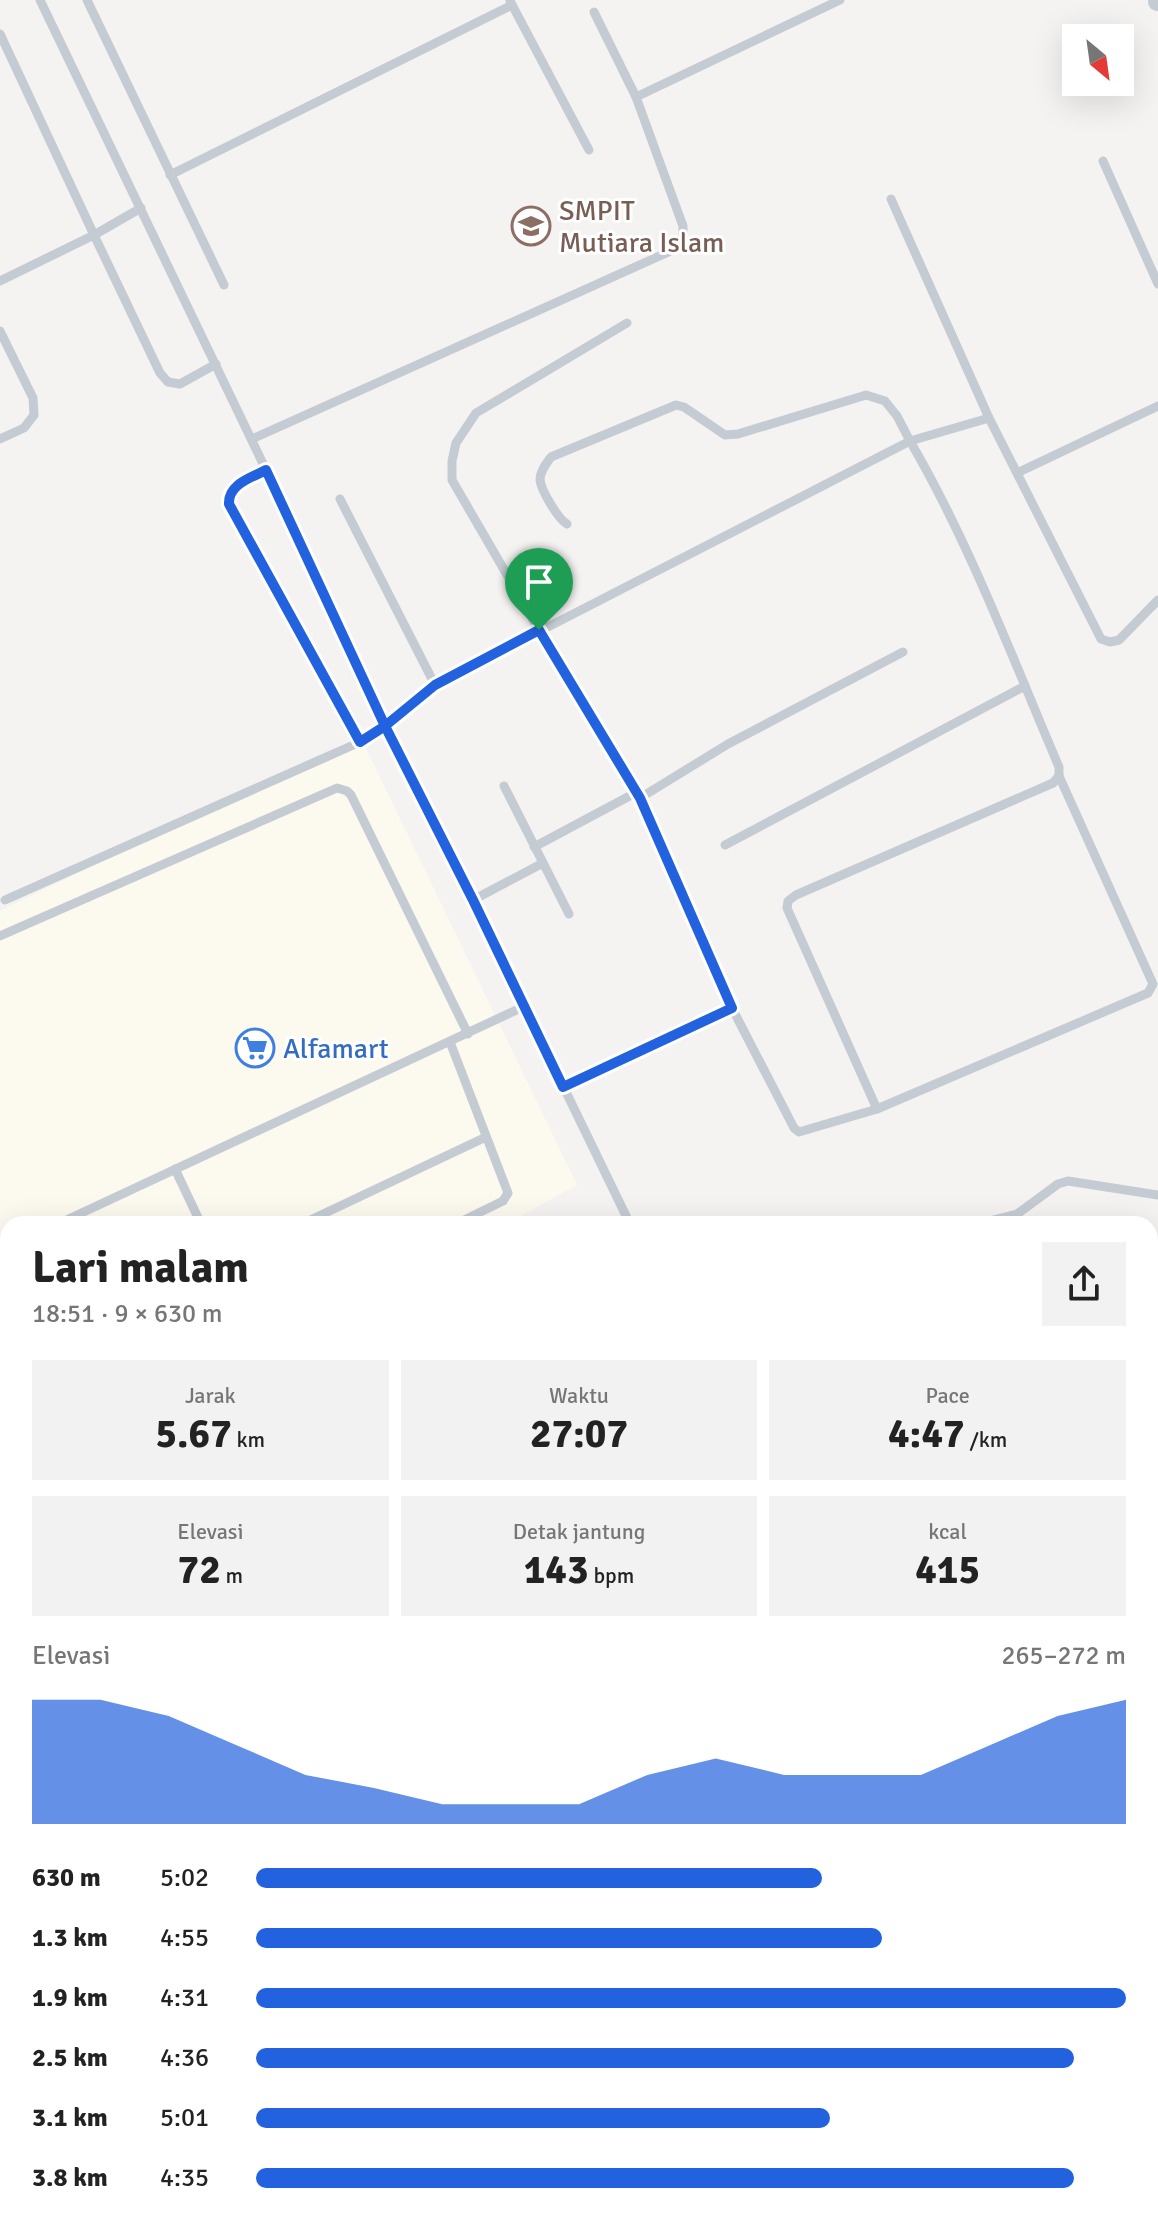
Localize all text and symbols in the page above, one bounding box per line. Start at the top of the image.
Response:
north arrow [1062,24,1134,96]
map controls [1062,24,1134,96]
place label: SMPIT Mutiara Islam [559,194,724,260]
school or university icon: SMPIT Mutiara Islam [510,205,552,247]
pin [505,548,573,630]
icon: arrive [517,560,561,604]
supermarket icon: Alfamart [234,1027,276,1069]
place label: Alfamart [283,1032,389,1066]
text: Lari malam [32,1241,249,1295]
button: share [1042,1242,1126,1326]
text: 18:51 · 9 × 630 m [32,1298,223,1330]
text: Jarak [185,1382,236,1409]
text: Waktu [549,1382,609,1409]
text: Pace [925,1382,970,1409]
text: 5.67 [155,1409,232,1459]
text: 27:07 [530,1409,628,1459]
text: 4:47 [888,1409,965,1459]
text: km [232,1426,265,1453]
text: /km [965,1426,1007,1453]
text: Elevasi [177,1518,243,1545]
text: Detak jantung [513,1518,645,1545]
text: kcal [928,1518,967,1545]
text: 72 [178,1545,221,1595]
text: 143 [524,1545,589,1595]
text: 415 [915,1545,980,1595]
text: m [221,1562,243,1589]
text: bpm [589,1562,634,1589]
text: Elevasi [32,1640,110,1672]
text: 265–272 m [1002,1640,1126,1672]
text: 630 m [32,1862,101,1894]
text: 5:02 [160,1862,209,1894]
text: 1.3 km [32,1922,108,1954]
text: 4:55 [160,1922,209,1954]
text: 1.9 km [32,1982,108,2014]
text: 4:31 [160,1982,209,2014]
text: 2.5 km [32,2042,108,2074]
text: 4:36 [160,2042,209,2074]
text: 3.1 km [32,2102,108,2134]
text: 5:01 [160,2102,209,2134]
text: 3.8 km [32,2162,108,2194]
text: 4:35 [160,2162,209,2194]

